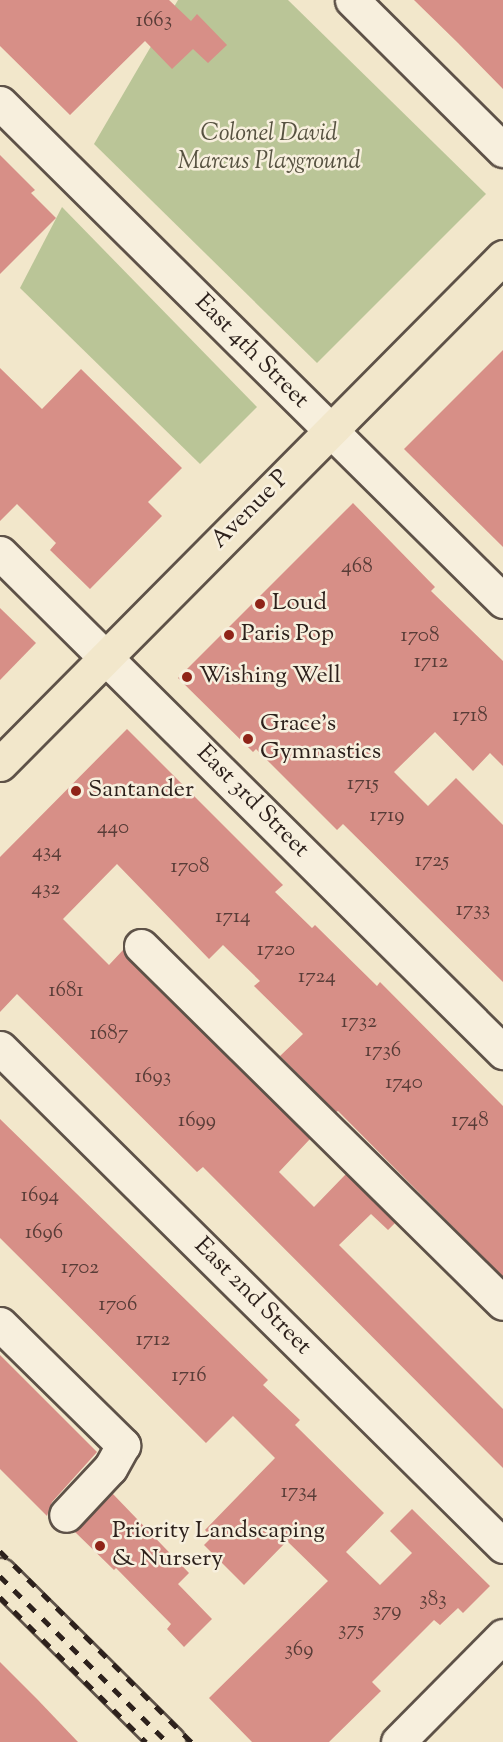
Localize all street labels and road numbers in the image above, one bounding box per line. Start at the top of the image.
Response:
street label: East 4th Street [188,289,314,415]
street label: Avenue P [206,465,296,555]
street label: East 3rd Street [190,740,314,864]
street label: East 2nd Street [187,1232,317,1362]

